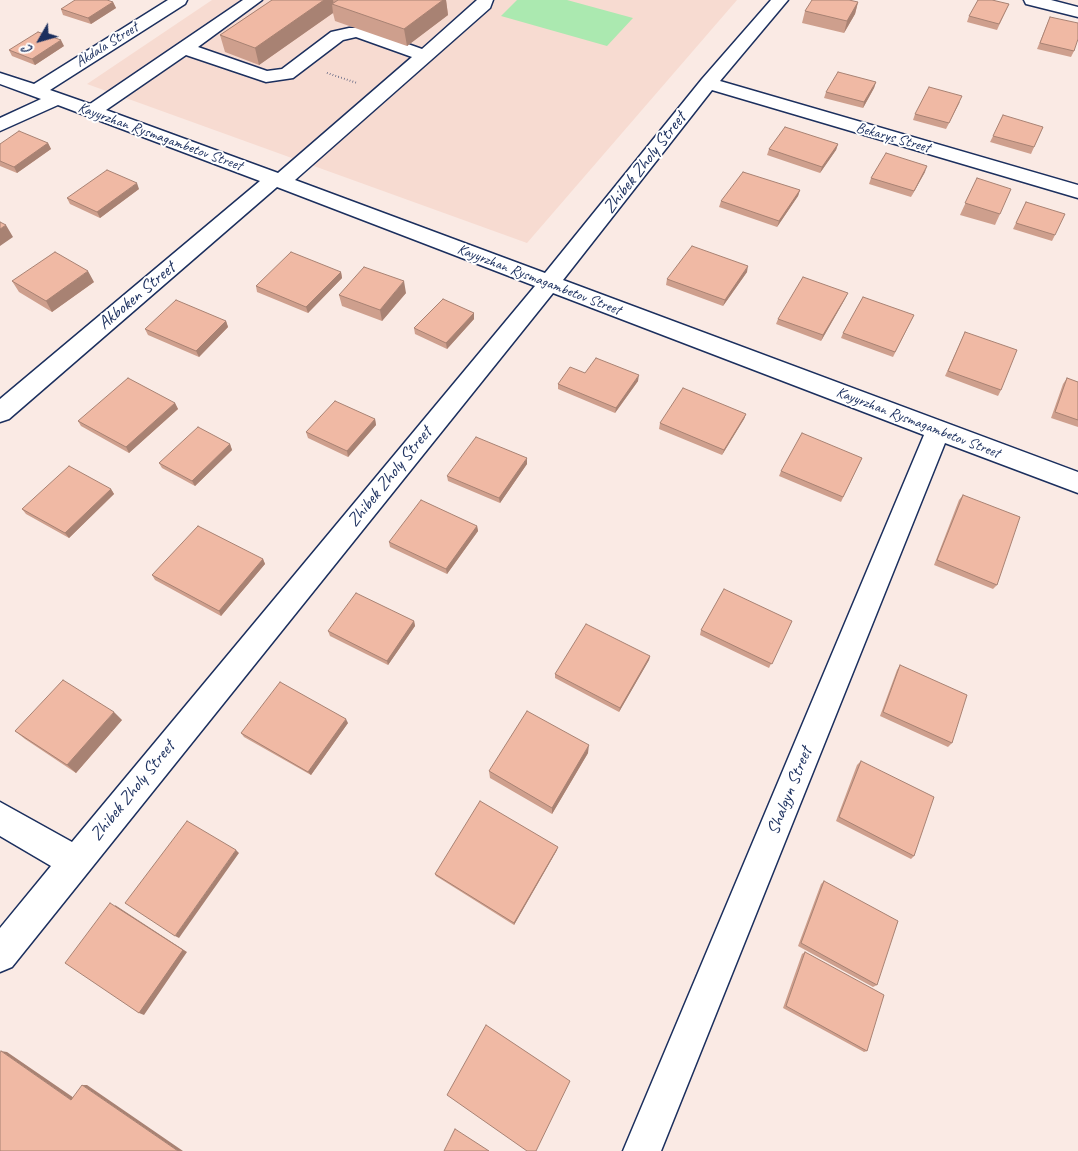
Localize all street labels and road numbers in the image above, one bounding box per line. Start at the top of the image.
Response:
street label: Akdala Street [72,19,142,71]
street label: Kayyrzhan Rysmagambetov Street [75,99,245,175]
street label: Zhibek Zholy Street [599,108,691,218]
street label: Bekarys Street [854,119,932,157]
street label: Kayyrzhan Rysmagambetov Street [455,241,623,319]
street label: Akboken Street [94,258,180,334]
street label: Kayyrzhan Rysmagambetov Street [834,384,1002,462]
street label: Zhibek Zholy Street [343,423,437,531]
street label: Zhibek Zholy Street [86,737,180,845]
street label: Shalgyn Street [763,744,817,838]

